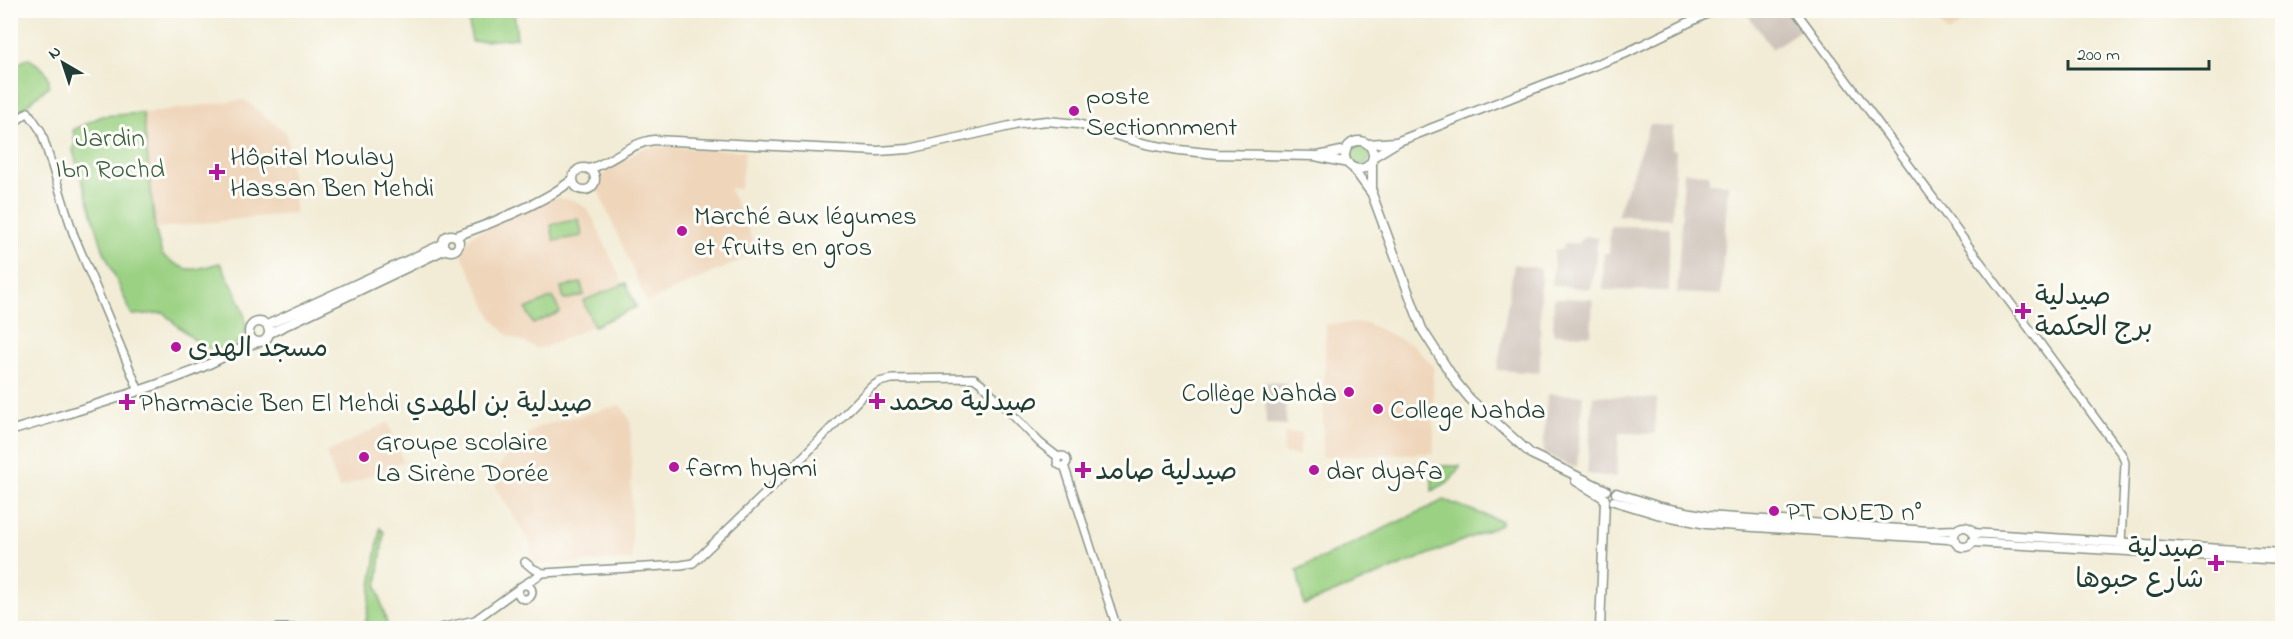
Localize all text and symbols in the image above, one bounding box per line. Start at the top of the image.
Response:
north arrow [33,33,93,93]
scale bar [2068,33,2209,71]
text: N [43,40,67,66]
text: 200 m [2077,43,2120,69]
place label: poste Sectionnment [1086,78,1237,148]
marker: poste Sectionnment [1067,104,1081,118]
park label: Jardin Ibn Rochd [55,120,165,190]
place label: Hôpital Moulay Hassan Ben Mehdi [230,139,434,209]
marker: Hôpital Moulay Hassan Ben Mehdi [208,163,226,181]
place label: Marché aux légumes et fruits en gros [694,198,917,268]
marker: Marché aux légumes et fruits en gros [675,224,689,238]
place label: صيدلية برج الحكمة [2035,278,2153,348]
marker: صيدلية برج الحكمة [2016,304,2030,318]
place label: مسجد الهدى [188,330,328,369]
marker: مسجد الهدى [169,340,183,354]
place label: Collège Nahda [1181,375,1337,414]
place label: صيدلية محمد [889,384,1037,423]
place label: Pharmacie Ben El Mehdi صيدلية بن المهدي [139,385,593,424]
marker: Collège Nahda [1342,385,1356,399]
place label: College Nahda [1390,392,1546,431]
marker: صيدلية محمد [870,394,884,408]
marker: Pharmacie Ben El Mehdi صيدلية بن المهدي [120,395,134,409]
marker: College Nahda [1371,402,1385,416]
place label: Groupe scolaire La Sirène Dorée [376,424,549,494]
marker: Groupe scolaire La Sirène Dorée [357,450,371,464]
place label: farm hyami [686,450,817,489]
place label: صيدلية صامد [1095,453,1237,492]
place label: dar dyafa [1326,453,1443,492]
marker: farm hyami [667,460,681,474]
marker: صيدلية صامد [1076,463,1090,477]
marker: dar dyafa [1307,463,1321,477]
place label: PT ONED n° [1786,494,1922,533]
marker: PT ONED n° [1767,504,1781,518]
place label: صيدلية شارع حبوها [2075,530,2204,600]
marker: صيدلية شارع حبوها [2209,556,2223,570]

